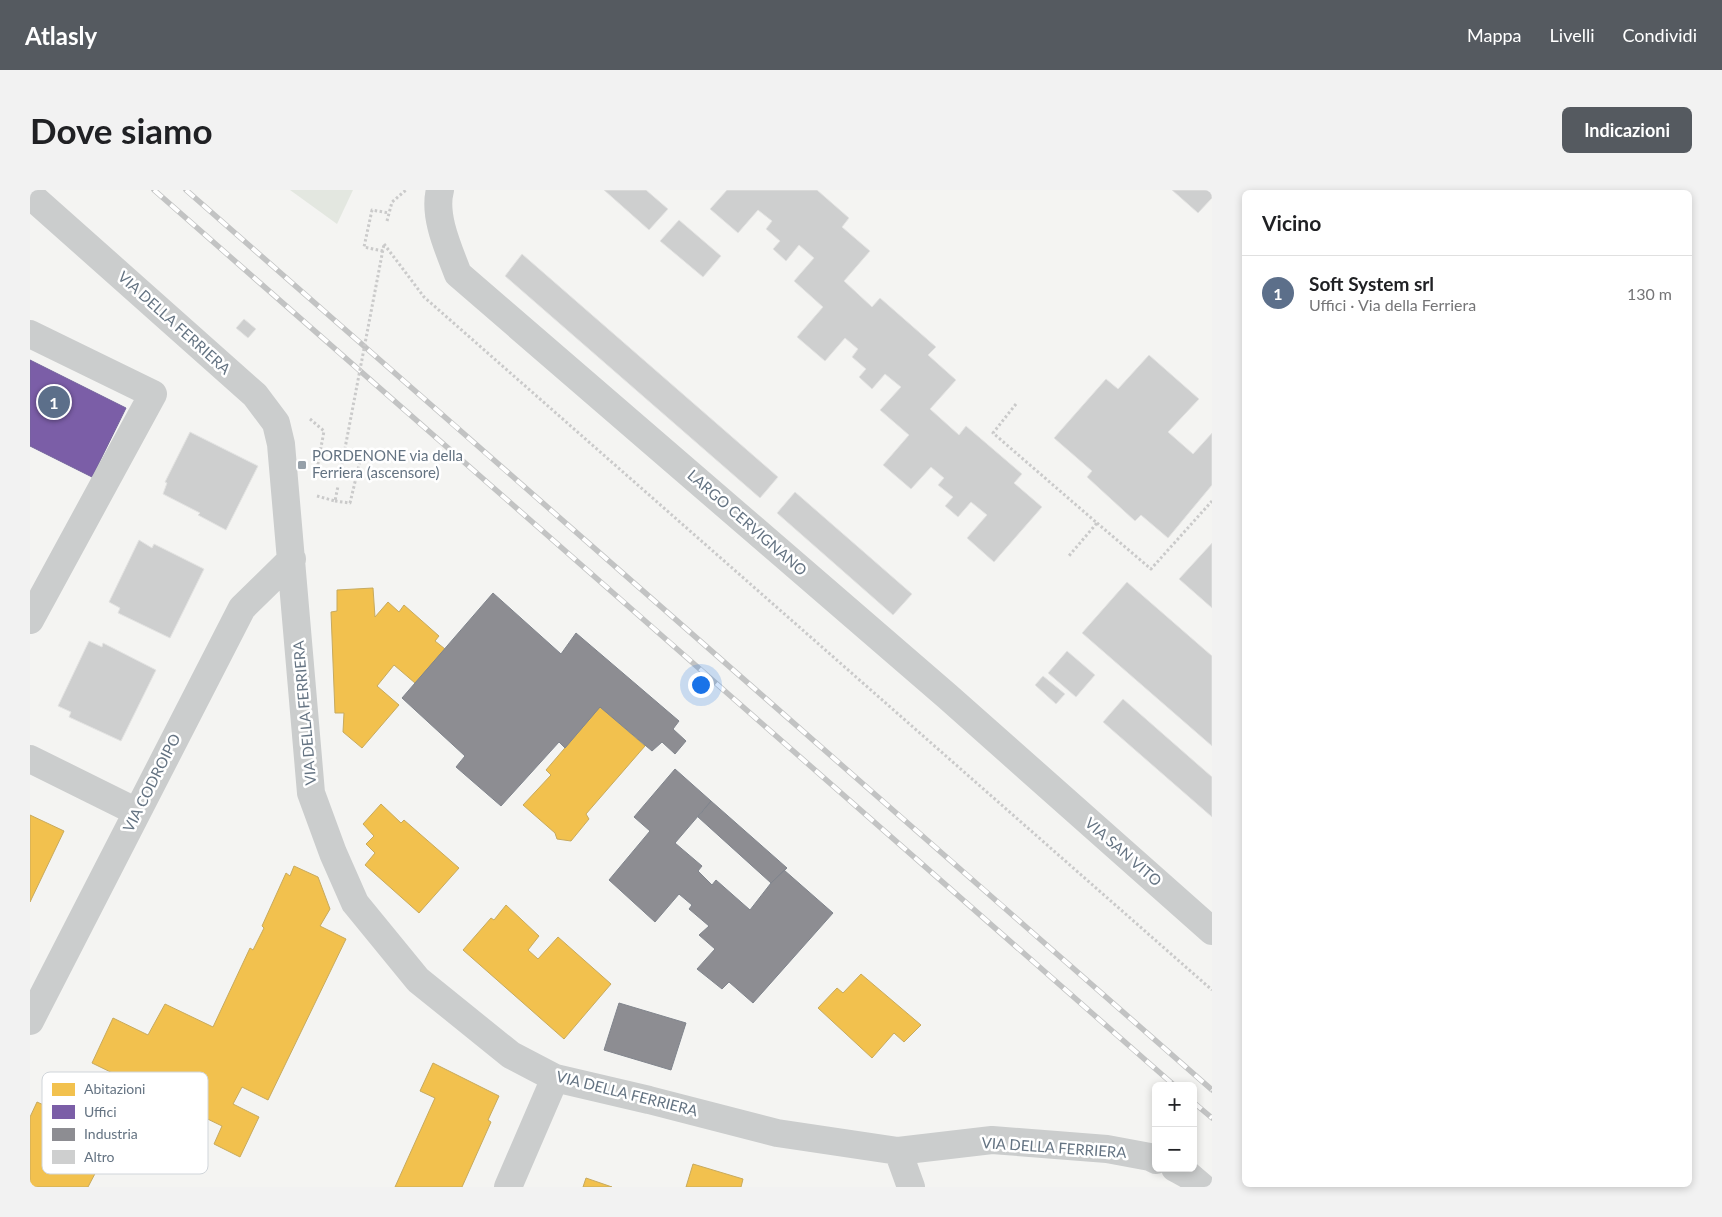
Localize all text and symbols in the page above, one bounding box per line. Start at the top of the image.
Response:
text: Atlasly [25,21,97,50]
text: Mappa [1467,24,1522,46]
text: Livelli [1550,24,1594,46]
text: Condividi [1622,24,1697,46]
button: Indicazioni [1562,107,1692,153]
text: Dove siamo [30,109,213,151]
text: Vicino [1262,210,1321,235]
street label: VIA DELLA FERRIERA [115,267,235,378]
text: Soft System srl [1309,272,1434,295]
text: 1 [1273,284,1283,303]
text: 130 m [1627,284,1672,303]
text: Uffici · Via della Ferriera [1309,295,1476,314]
pin: 1 [38,383,70,421]
place label: PORDENONE via della Ferriera (ascensore) [312,446,463,481]
marker: PORDENONE via della Ferriera (ascensore) [296,459,308,471]
street label: LARGO CERVIGNANO [684,466,811,579]
street label: VIA DELLA FERRIERA [289,639,319,786]
your location [688,672,714,698]
street label: VIA CODROIPO [119,731,184,835]
street label: VIA SAN VITO [1082,813,1166,889]
street label: VIA DELLA FERRIERA [555,1067,701,1120]
legend [42,1072,208,1174]
text: Abitazioni [84,1080,145,1097]
map controls [1152,1082,1197,1172]
button: + [1152,1082,1197,1127]
text: Uffici [84,1103,117,1120]
text: Industria [84,1125,138,1142]
button: − [1152,1127,1197,1172]
street label: VIA DELLA FERRIERA [981,1133,1128,1161]
text: Altro [84,1148,115,1165]

